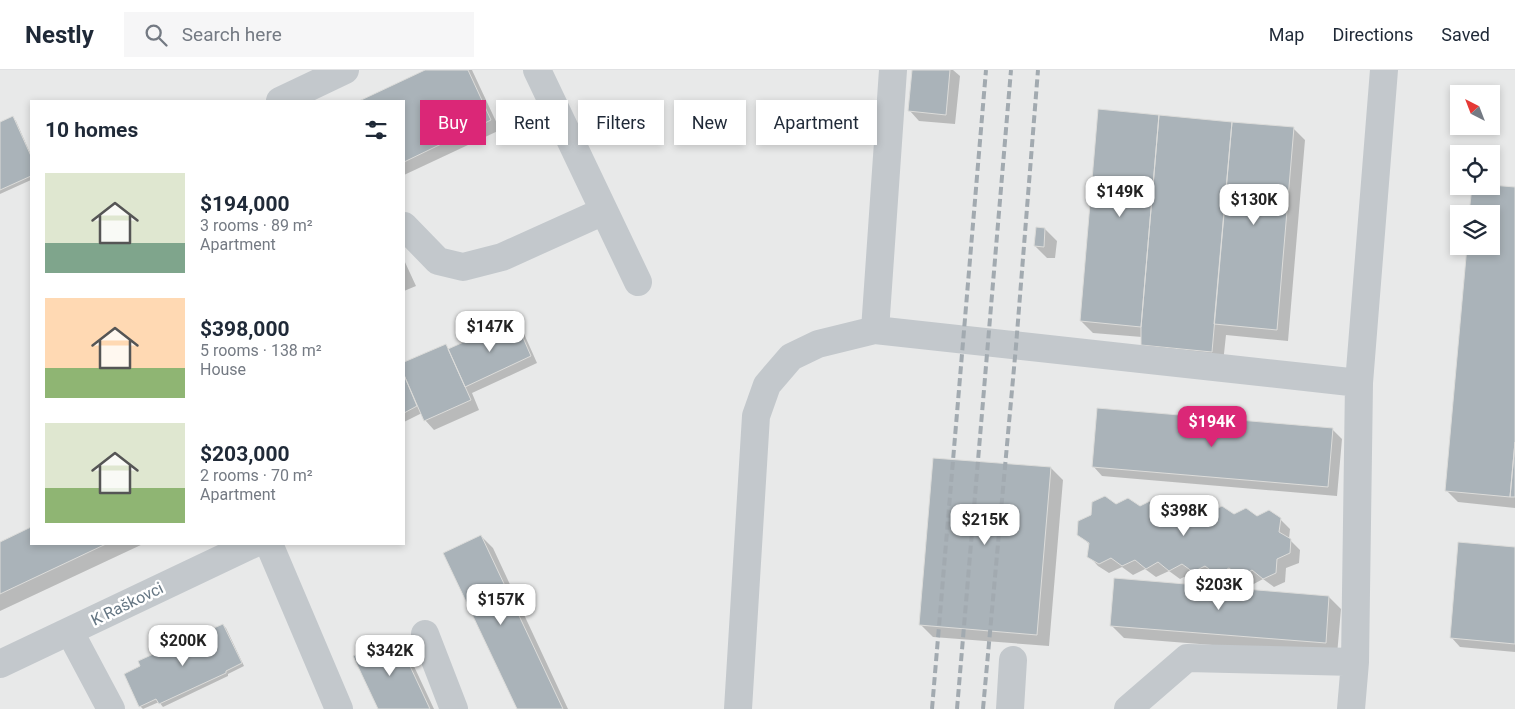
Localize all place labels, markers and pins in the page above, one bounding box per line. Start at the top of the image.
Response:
pin: $149K [1085,176,1155,218]
pin: $130K [1219,184,1289,226]
pin: $147K [455,310,525,353]
pin: $194K [1177,406,1247,448]
pin: $398K [1149,494,1219,537]
pin: $215K [950,504,1020,546]
pin: $203K [1184,568,1254,611]
pin: $157K [466,584,536,626]
pin: $200K [148,624,218,667]
pin: $342K [355,634,425,677]

